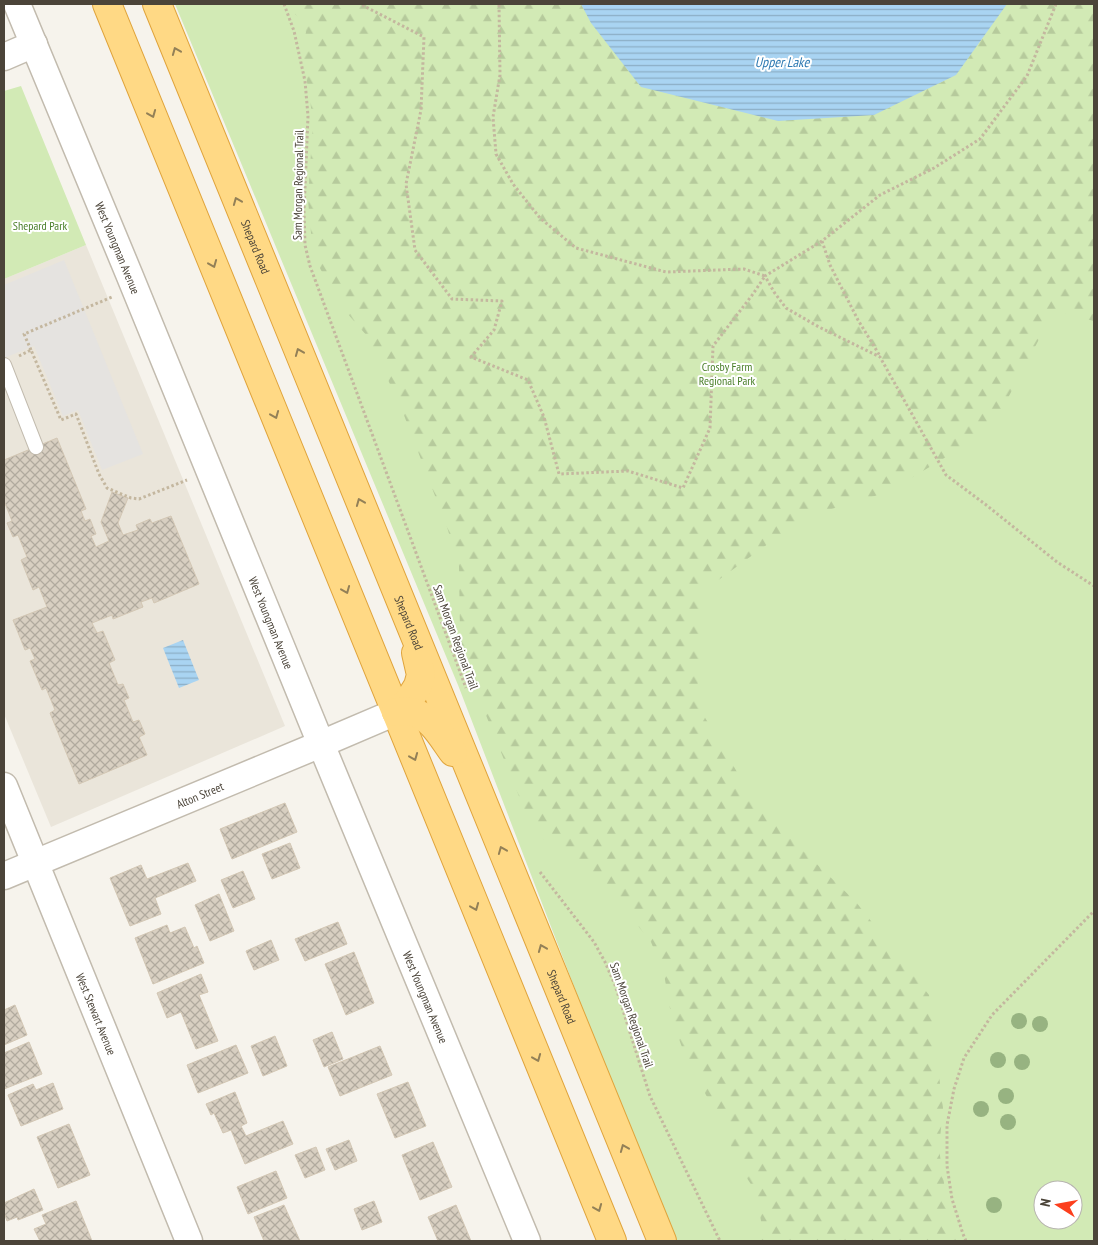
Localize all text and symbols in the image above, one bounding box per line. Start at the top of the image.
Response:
one-way arrow [172,47,182,56]
water label: Upper Lake [755,53,810,71]
one-way arrow [145,109,156,118]
street label: Sam Morgan Regional Trail [290,130,306,240]
one-way arrow [233,197,244,206]
street label: West Youngman Avenue [92,200,144,296]
street label: Shepard Road [238,217,274,276]
park label: Shepard Park [13,218,67,233]
one-way arrow [207,259,217,268]
one-way arrow [295,348,305,356]
park label: Crosby Farm Regional Park [699,359,756,388]
one-way arrow [269,410,279,418]
one-way arrow [356,498,367,507]
street label: West Youngman Avenue [246,574,297,671]
street label: Sam Morgan Regional Trail [430,583,482,692]
one-way arrow [340,585,351,594]
street label: Shepard Road [392,593,427,652]
one-way arrow [408,752,418,761]
street label: Alton Street [174,778,226,811]
one-way arrow [498,846,509,855]
one-way arrow [469,902,480,911]
one-way arrow [538,945,548,953]
street label: West Youngman Avenue [400,949,452,1045]
street label: Sam Morgan Regional Trail [607,960,657,1070]
street label: Shepard Road [544,967,580,1026]
street label: West Stewart Avenue [73,971,120,1057]
one-way arrow [531,1053,541,1061]
one-way arrow [619,1144,629,1152]
north arrow [1033,1180,1083,1230]
text: N [1036,1197,1055,1208]
one-way arrow [592,1203,603,1212]

